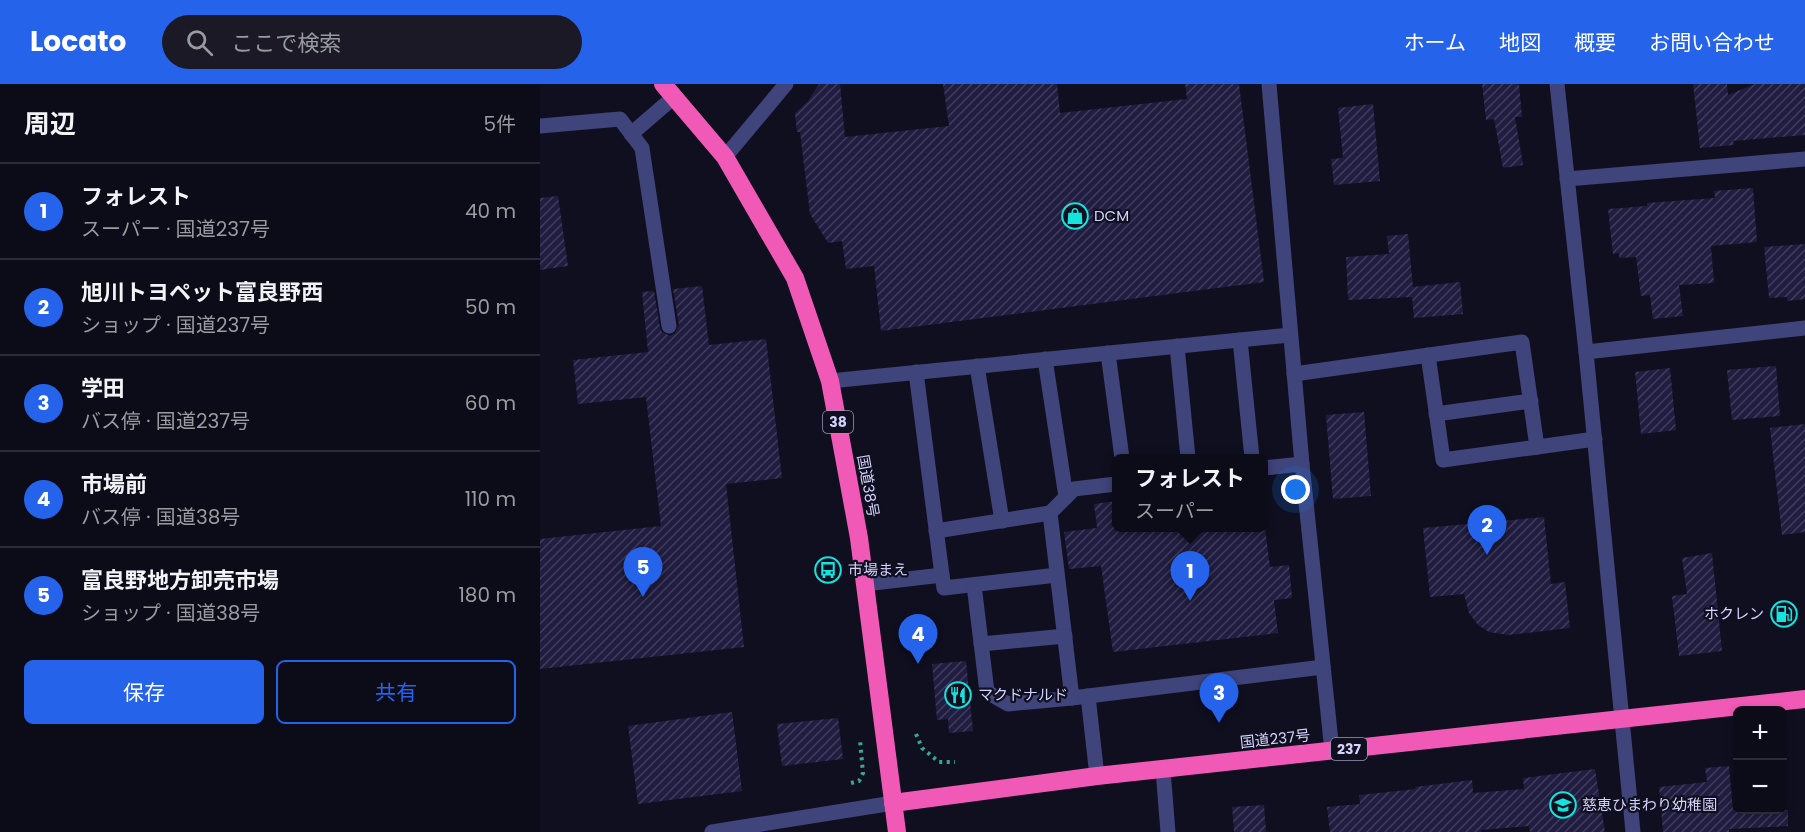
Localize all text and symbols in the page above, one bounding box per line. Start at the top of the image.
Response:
search box [162,15,582,69]
text: Locato [30,22,126,61]
icon: search [183,26,216,59]
text: ここで検索 [231,28,341,59]
text: ホーム [1404,28,1466,57]
text: 地図 [1499,28,1541,57]
text: 概要 [1574,28,1616,57]
text: お問い合わせ [1649,28,1775,57]
text: 周辺 [24,106,76,142]
text: 5件 [483,110,516,138]
text: フォレスト [81,181,191,212]
text: 1 [40,197,47,225]
text: 40 m [465,197,516,225]
shop icon: DCM [1060,201,1090,231]
place label: DCM [1094,205,1129,226]
text: スーパー · 国道237号 [81,215,270,243]
text: 旭川トヨペット富良野西 [81,277,323,308]
text: 2 [38,293,49,321]
text: 50 m [465,293,516,321]
text: ショップ · 国道237号 [81,311,270,339]
text: 学田 [81,373,125,404]
text: 3 [37,389,50,417]
text: 60 m [465,389,516,417]
text: バス停 · 国道237号 [81,407,250,435]
road number: 38 [823,411,853,433]
street label: 国道38号 [853,453,884,519]
popup [1112,454,1268,532]
text: フォレスト [1135,463,1245,494]
text: 市場前 [81,469,147,500]
your location [1281,475,1310,504]
text: 4 [37,485,50,513]
text: 110 m [465,485,516,513]
text: スーパー [1135,497,1215,525]
text: バス停 · 国道38号 [81,503,240,531]
pin: 2 [1468,506,1506,555]
pin: 5 [624,548,662,597]
pin: 1 [1170,552,1210,601]
bus stop icon: 市場まえ [813,555,843,585]
place label: 市場まえ [848,559,908,580]
text: 富良野地方卸売市場 [81,565,279,596]
text: 5 [37,581,50,609]
text: 180 m [458,581,516,609]
text: ショップ · 国道38号 [81,599,260,627]
fuel station icon: ホクレン [1769,599,1799,629]
place label: ホクレン [1704,603,1764,624]
pin: 4 [898,614,938,664]
button: 保存 [24,660,264,724]
button: 共有 [276,660,516,724]
pin: 3 [1200,674,1238,723]
restaurant icon: マクドナルド [943,680,973,710]
place label: マクドナルド [978,684,1068,705]
map controls [1733,706,1787,814]
button: + [1733,706,1787,760]
street label: 国道237号 [1239,724,1311,753]
road number: 237 [1331,738,1367,760]
button: − [1733,760,1787,814]
school or university icon: 慈恵ひまわり幼稚園 [1548,790,1578,820]
place label: 慈恵ひまわり幼稚園 [1582,794,1717,815]

